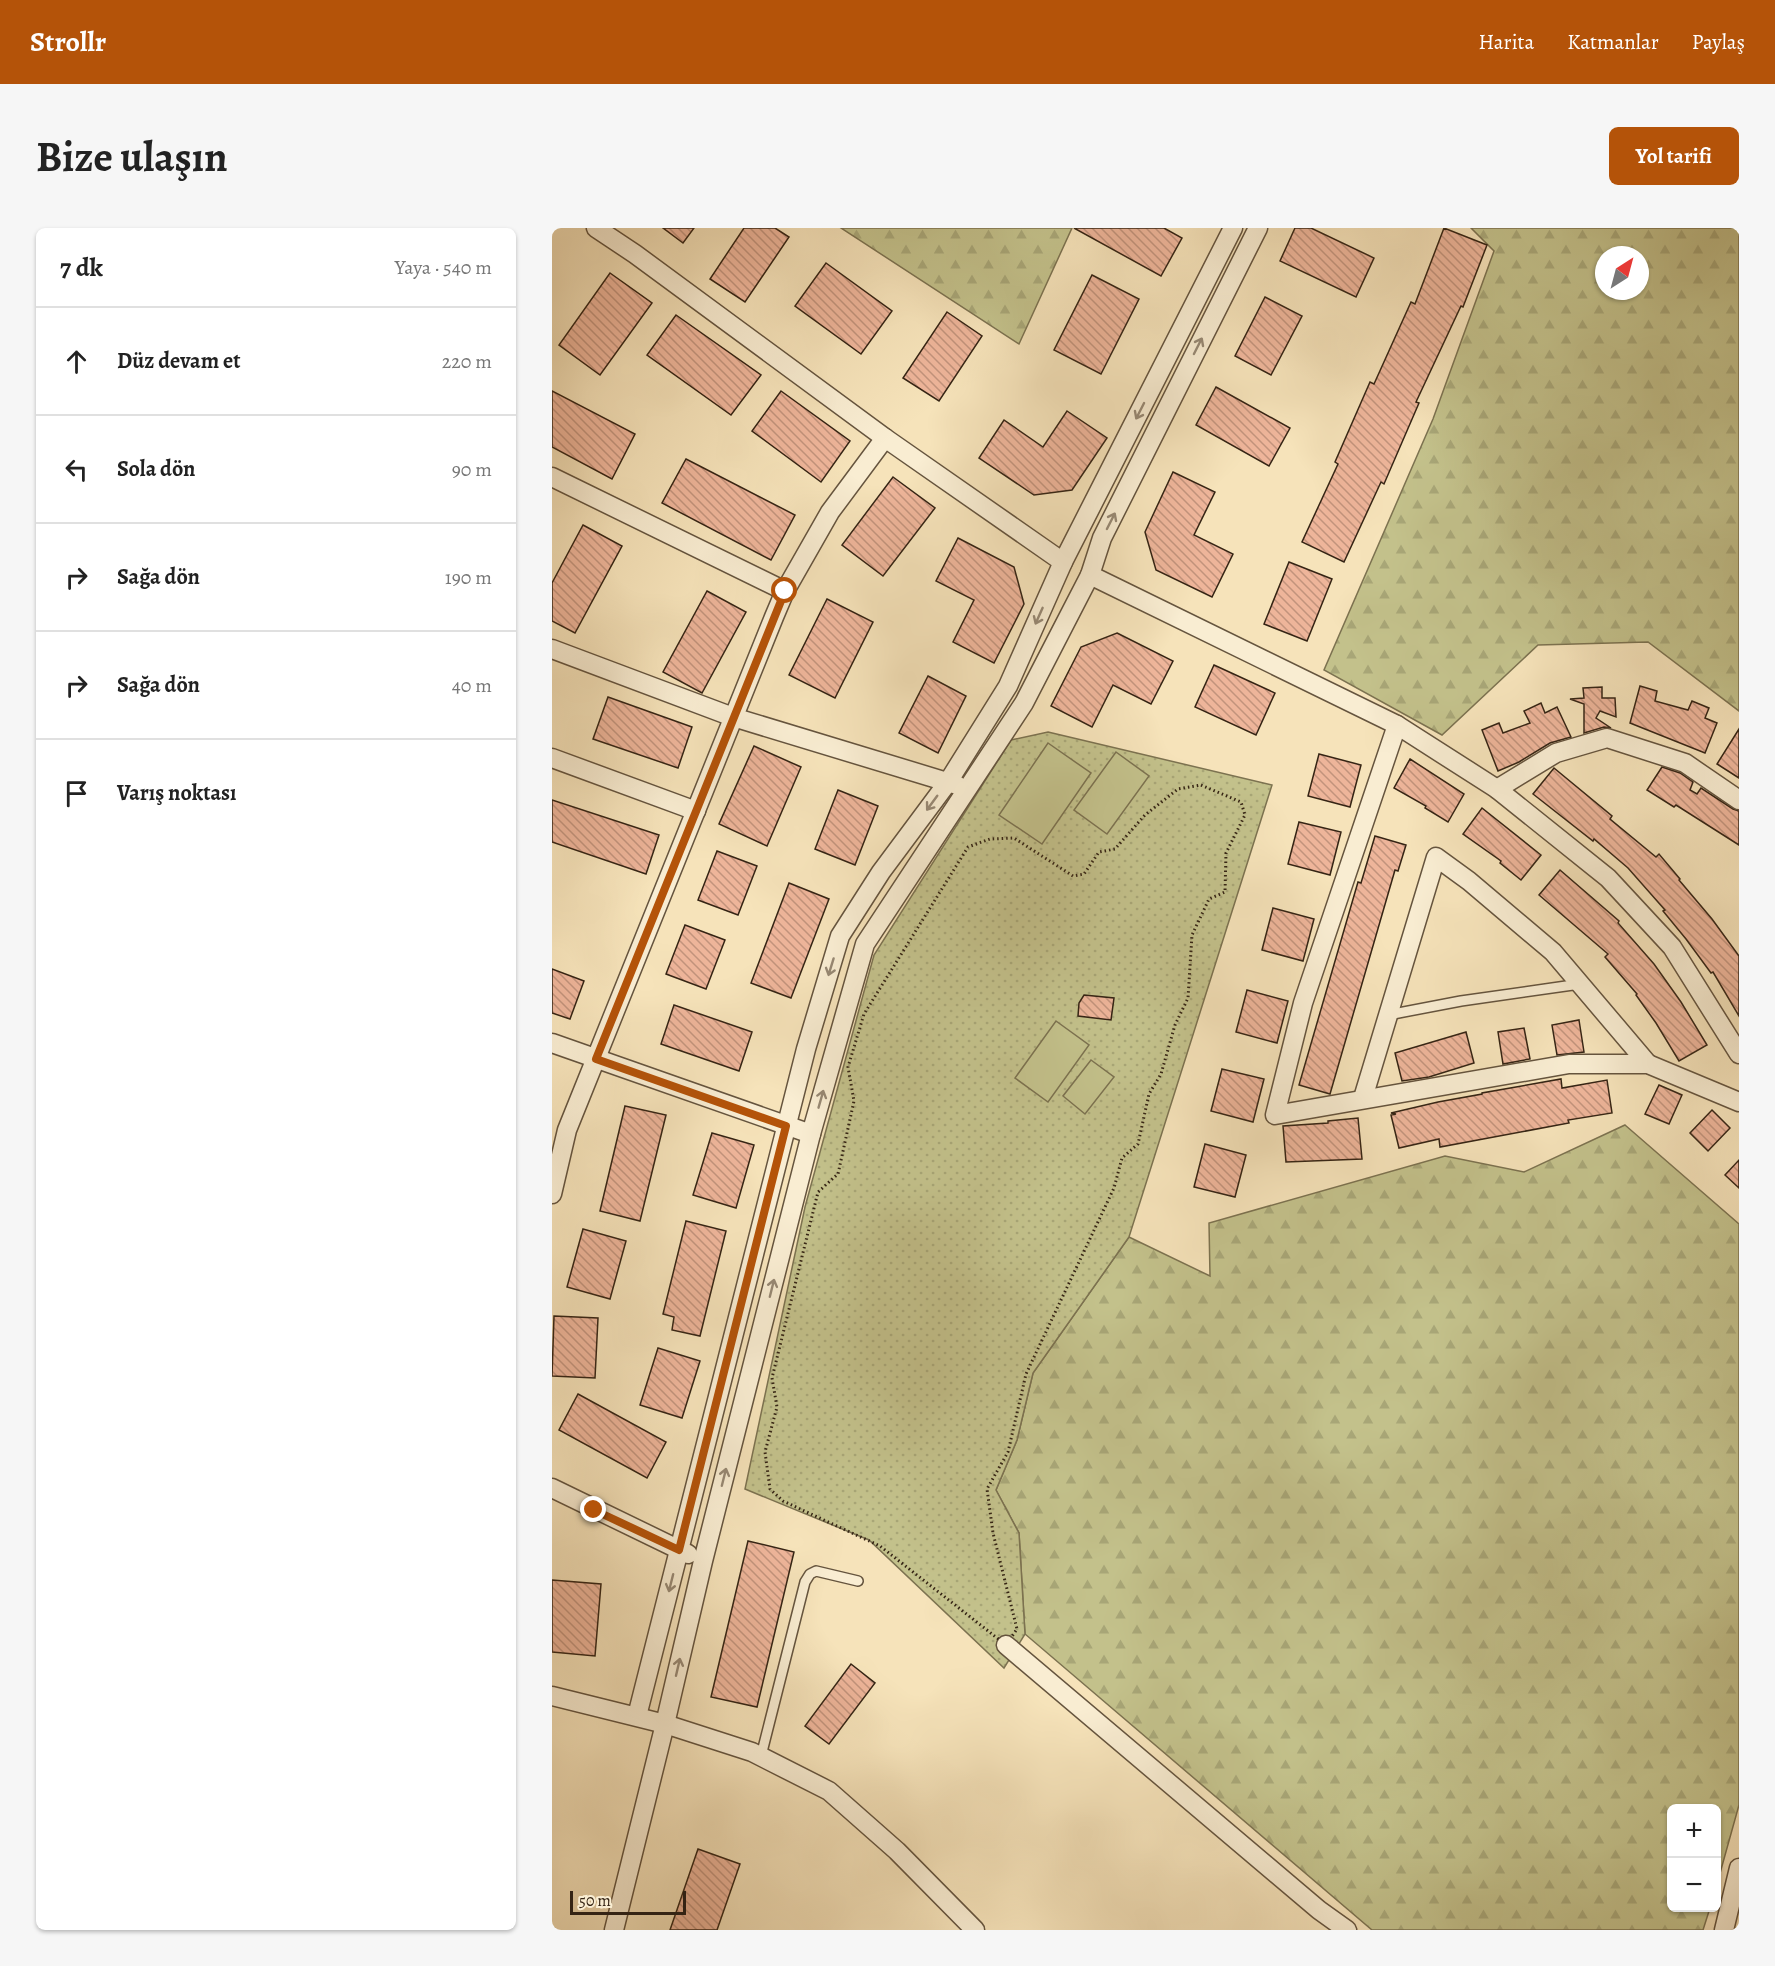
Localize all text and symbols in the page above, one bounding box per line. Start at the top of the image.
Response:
text: Strollr [30,23,106,61]
text: Harita [1478,28,1534,56]
text: Katmanlar [1567,28,1659,56]
text: Paylaş [1692,28,1745,56]
button: Yol tarifi [1609,127,1739,185]
text: Bize ulaşın [36,128,228,185]
north arrow [1595,246,1649,300]
text: 7 dk [60,250,103,285]
text: Yaya · 540 m [395,254,492,281]
one-way arrow [1193,338,1204,356]
icon: ahead [60,345,93,378]
text: Düz devam et [117,346,240,376]
text: 220 m [442,348,492,375]
one-way arrow [1133,402,1145,420]
icon: left [60,453,93,486]
text: Sola dön [117,454,195,484]
text: 90 m [452,456,492,483]
one-way arrow [1105,512,1117,530]
icon: right [60,561,93,594]
text: Sağa dön [117,562,200,592]
text: 190 m [445,564,492,591]
route start [771,577,797,603]
one-way arrow [1033,606,1044,624]
icon: right [60,669,93,702]
text: Sağa dön [117,670,200,700]
text: 40 m [452,672,492,699]
icon: arrive [60,777,93,810]
text: Varış noktası [117,778,236,808]
one-way arrow [926,794,938,810]
one-way arrow [825,957,836,976]
one-way arrow [816,1090,827,1109]
one-way arrow [767,1279,778,1298]
one-way arrow [719,1468,730,1487]
route end [580,1496,606,1522]
one-way arrow [664,1573,676,1592]
one-way arrow [673,1657,685,1676]
map controls [1667,1804,1721,1912]
button: + [1667,1804,1721,1858]
button: − [1667,1858,1721,1912]
scale bar [570,1888,686,1916]
text: 50 m [579,1890,611,1912]

